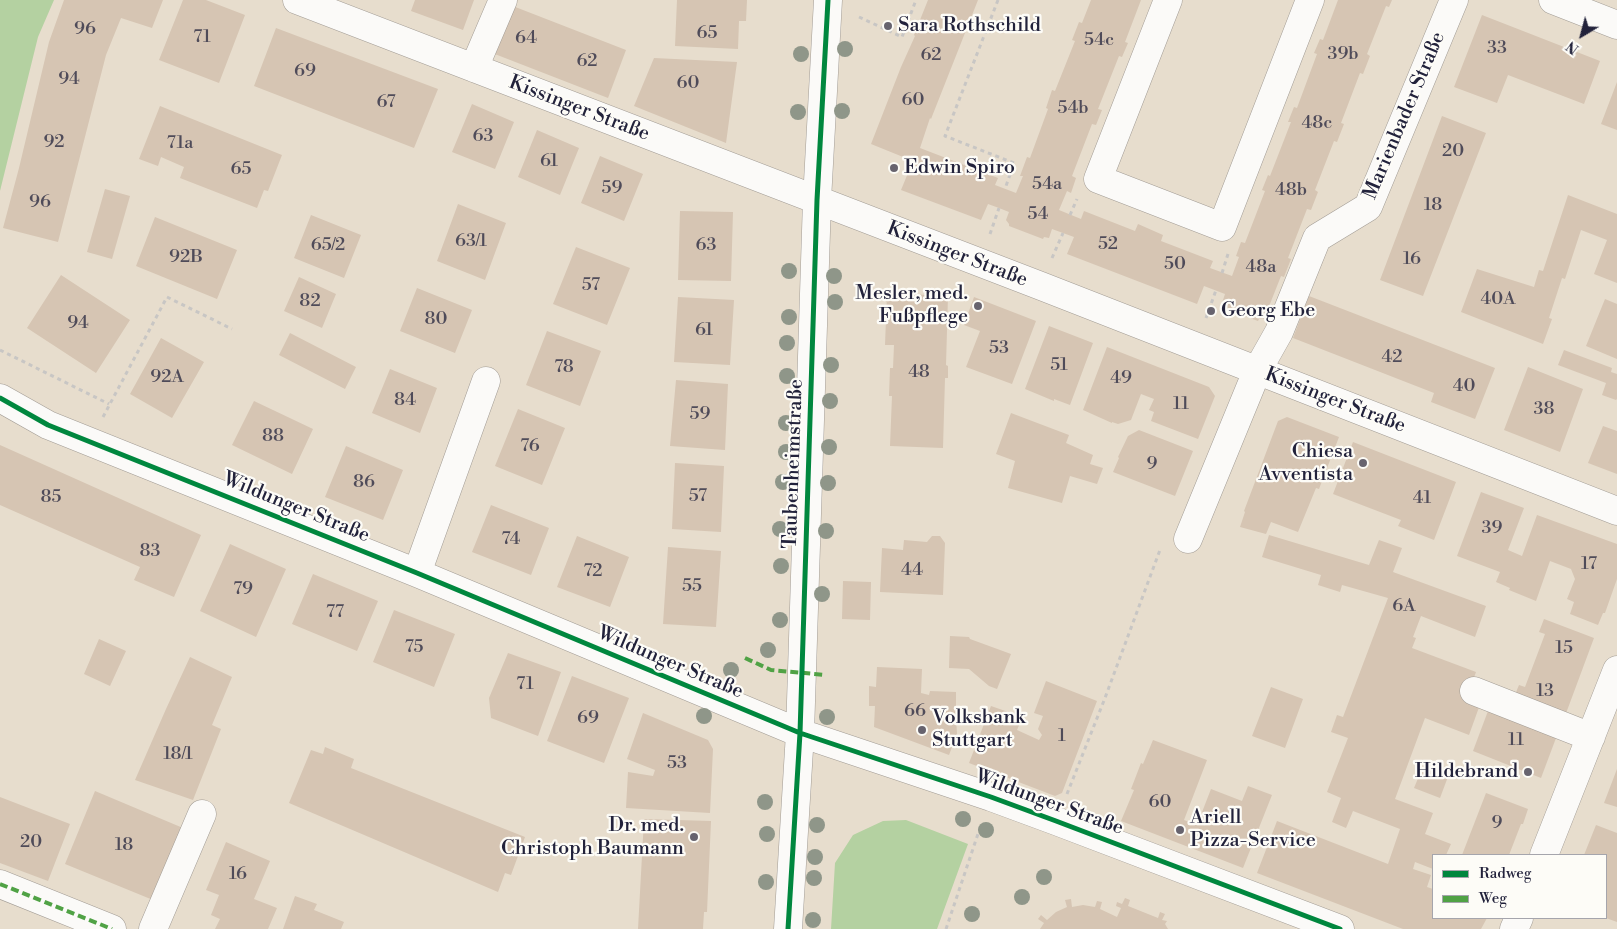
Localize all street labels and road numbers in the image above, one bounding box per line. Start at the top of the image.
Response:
street label: Marienbader Straße [1359,29,1451,203]
street label: Kissinger Straße [505,71,653,147]
street label: Kissinger Straße [883,217,1031,293]
street label: Kissinger Straße [1261,363,1409,439]
street label: Taubenheimstraße [779,379,809,549]
street label: Wildunger Straße [219,468,373,548]
street label: Wildunger Straße [593,621,747,705]
street label: Wildunger Straße [972,765,1126,841]

